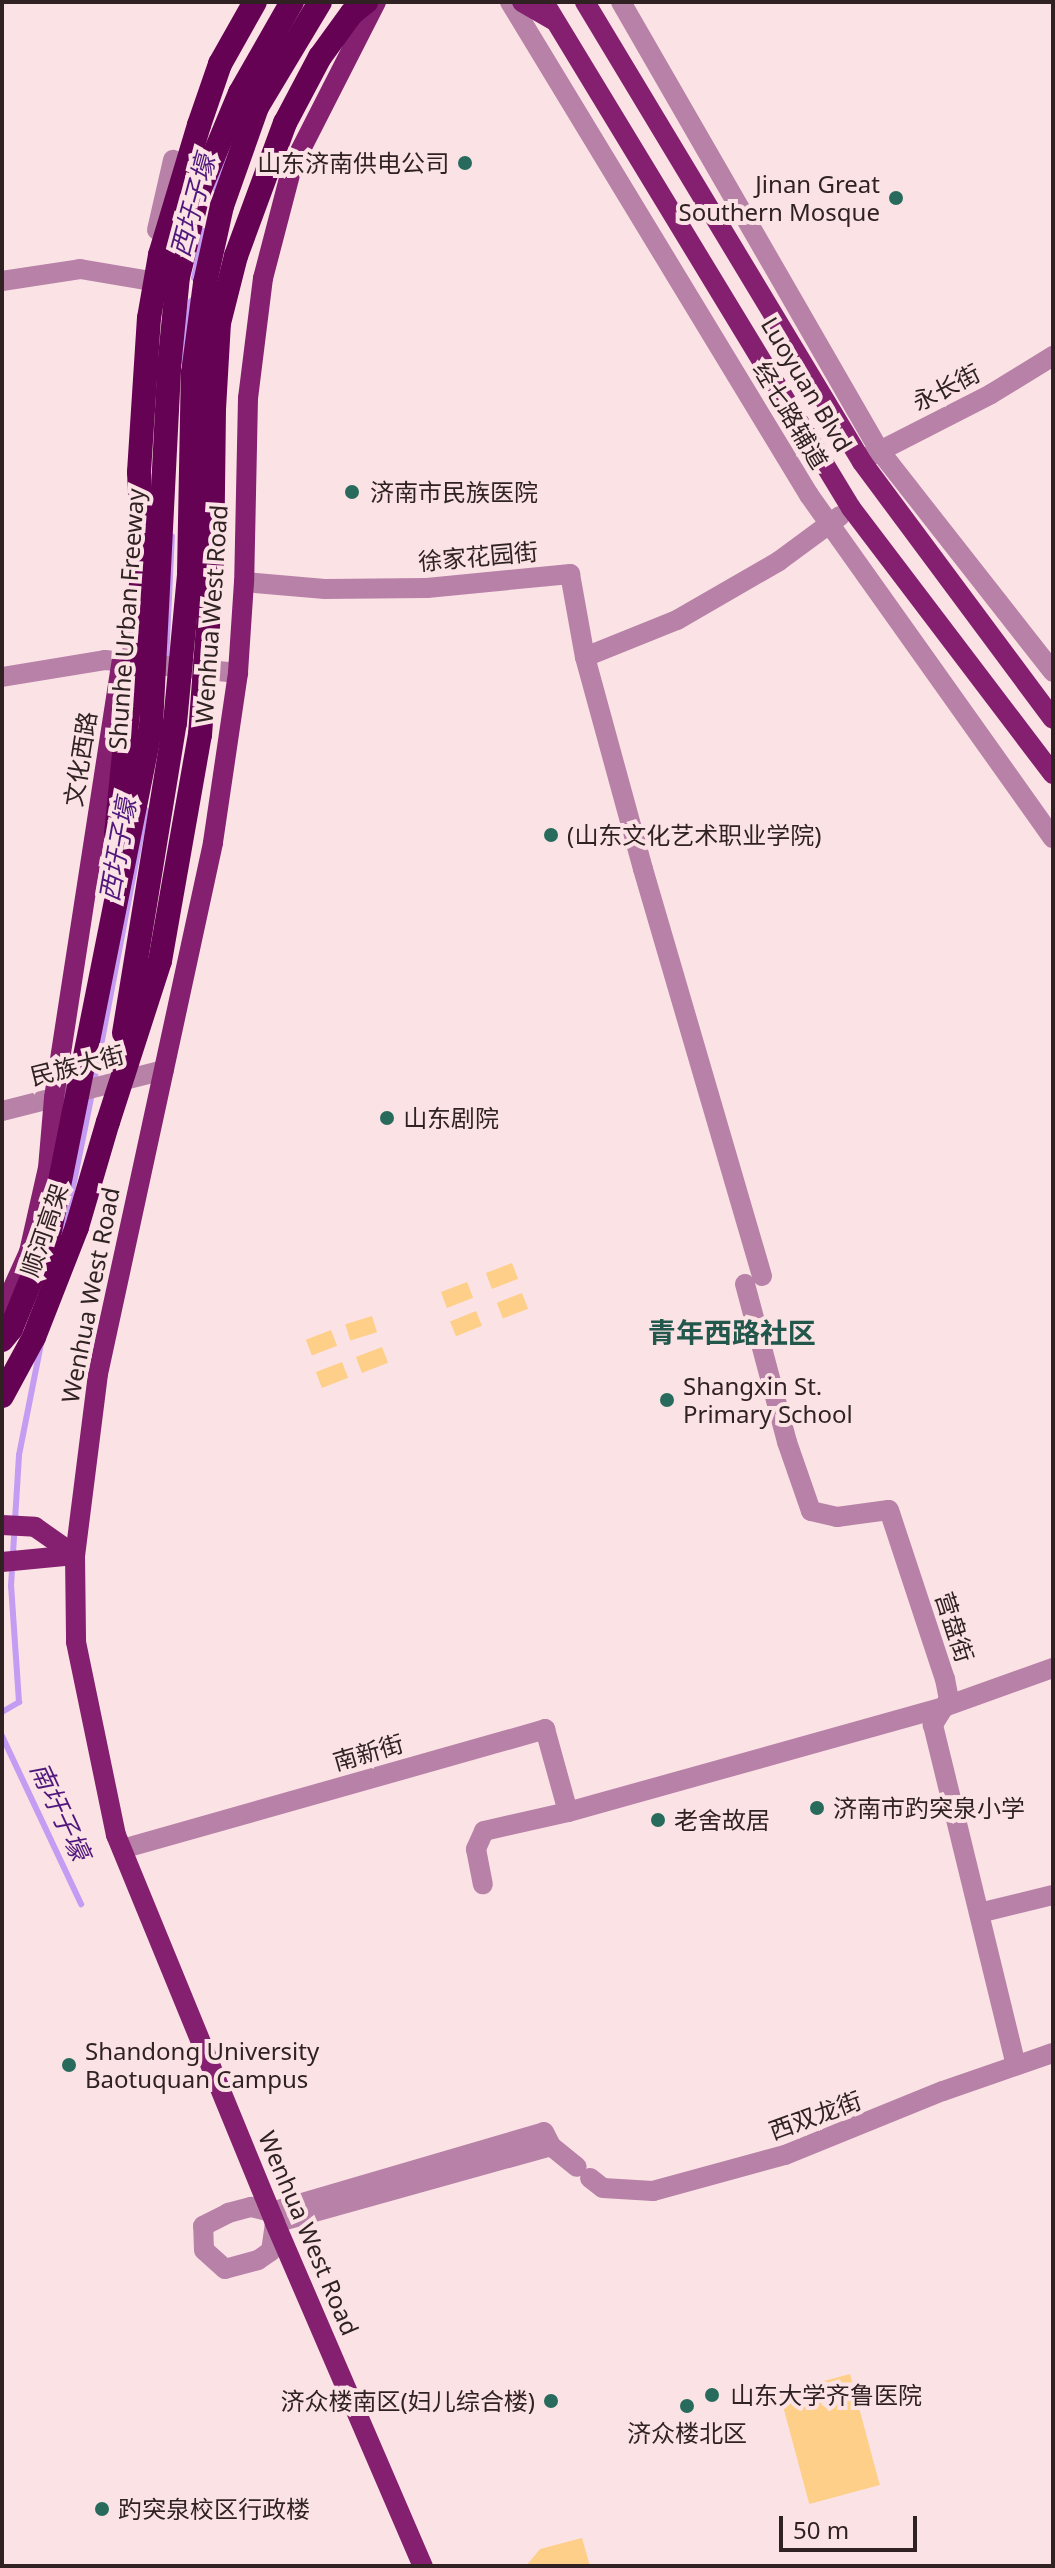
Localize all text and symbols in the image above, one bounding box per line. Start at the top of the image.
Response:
place label: 山东济南供电公司 [257,149,449,177]
water label: 西圩子壕 [164,152,222,260]
marker: 山东济南供电公司 [456,154,474,172]
place label: Jinan Great Southern Mosque [679,170,880,226]
marker: Jinan Great Southern Mosque [887,189,905,207]
street label: Luoyuan Blvd [756,312,858,456]
street label: 经七路辅道 [748,356,834,474]
street label: 永长街 [907,358,985,416]
place label: 济南市民族医院 [370,478,538,506]
marker: 济南市民族医院 [341,481,363,503]
street label: Shunhe Urban Freeway [102,487,150,751]
street label: Wenhua West Road [189,504,233,724]
street label: 徐家花园街 [417,536,539,576]
street label: 文化西路 [58,709,102,809]
water label: 西圩子壕 [94,796,142,904]
place label: (山东文化艺术职业学院) [567,821,821,849]
marker: (山东文化艺术职业学院) [542,826,560,844]
street label: 民族大街 [27,1039,127,1091]
place label: 山东剧院 [403,1104,499,1132]
marker: 山东剧院 [378,1109,396,1127]
street label: 顺河高架 [15,1180,73,1280]
street label: Wenhua West Road [55,1185,125,1405]
district label: 青年西路社区 [648,1315,816,1349]
place label: Shangxin St. Primary School [683,1372,853,1428]
marker: Shangxin St. Primary School [658,1391,676,1409]
street label: 营盘街 [930,1588,980,1666]
street label: 南新街 [329,1728,407,1776]
water label: 南圩子壕 [24,1757,96,1865]
place label: 济南市趵突泉小学 [833,1794,1025,1822]
marker: 济南市趵突泉小学 [808,1799,826,1817]
place label: 老舍故居 [674,1806,770,1834]
marker: 老舍故居 [649,1811,667,1829]
place label: Shandong University Baotuquan Campus [85,2037,319,2093]
marker: Shandong University Baotuquan Campus [60,2056,78,2074]
street label: 西双龙街 [765,2085,865,2145]
street label: Wenhua West Road [253,2127,365,2339]
place label: 山东大学齐鲁医院 [730,2381,922,2409]
marker: 山东大学齐鲁医院 [701,2384,723,2406]
place label: 济众楼南区(妇儿综合楼) [281,2387,535,2415]
marker: 济众楼南区(妇儿综合楼) [542,2392,560,2410]
marker: 济众楼北区 [678,2397,696,2415]
place label: 济众楼北区 [627,2419,747,2447]
place label: 趵突泉校区行政楼 [118,2495,310,2523]
marker: 趵突泉校区行政楼 [93,2500,111,2518]
scale bar [783,2500,921,2550]
text: 50 m [793,2513,849,2546]

